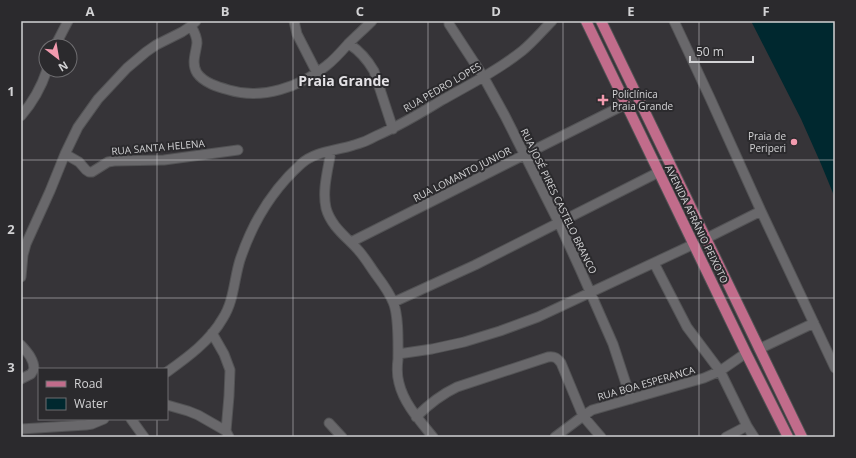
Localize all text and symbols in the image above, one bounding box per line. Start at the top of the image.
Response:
text: A [86,2,95,20]
text: B [221,2,230,20]
text: C [356,2,364,20]
text: D [491,2,501,20]
text: E [627,2,635,20]
text: F [762,2,770,20]
north arrow [38,38,78,78]
scale bar [690,38,753,64]
text: 50 m [696,43,724,60]
text: N [56,58,71,76]
street label: RUA PEDRO LOPES [400,59,484,115]
district label: Praia Grande [298,71,390,90]
text: 1 [7,82,15,100]
place label: Policlínica Praia Grande [612,87,674,113]
marker: Policlínica Praia Grande [597,94,609,106]
street label: RUA JOSÉ PIRES CASTELO BRANCO [518,126,601,276]
place label: Praia de Periperi [748,129,786,155]
street label: RUA SANTA HELENA [111,136,206,158]
marker: Praia de Periperi [789,137,799,147]
street label: RUA LOMANTO JUNIOR [411,143,513,205]
street label: AVENIDA AFRÂNIO PEIXOTO [662,162,732,286]
text: 2 [7,220,15,238]
text: 3 [7,358,15,376]
street label: RUA BOA ESPERANCA [596,362,697,404]
legend [38,368,168,420]
text: Road [74,375,103,392]
text: Water [74,395,108,412]

